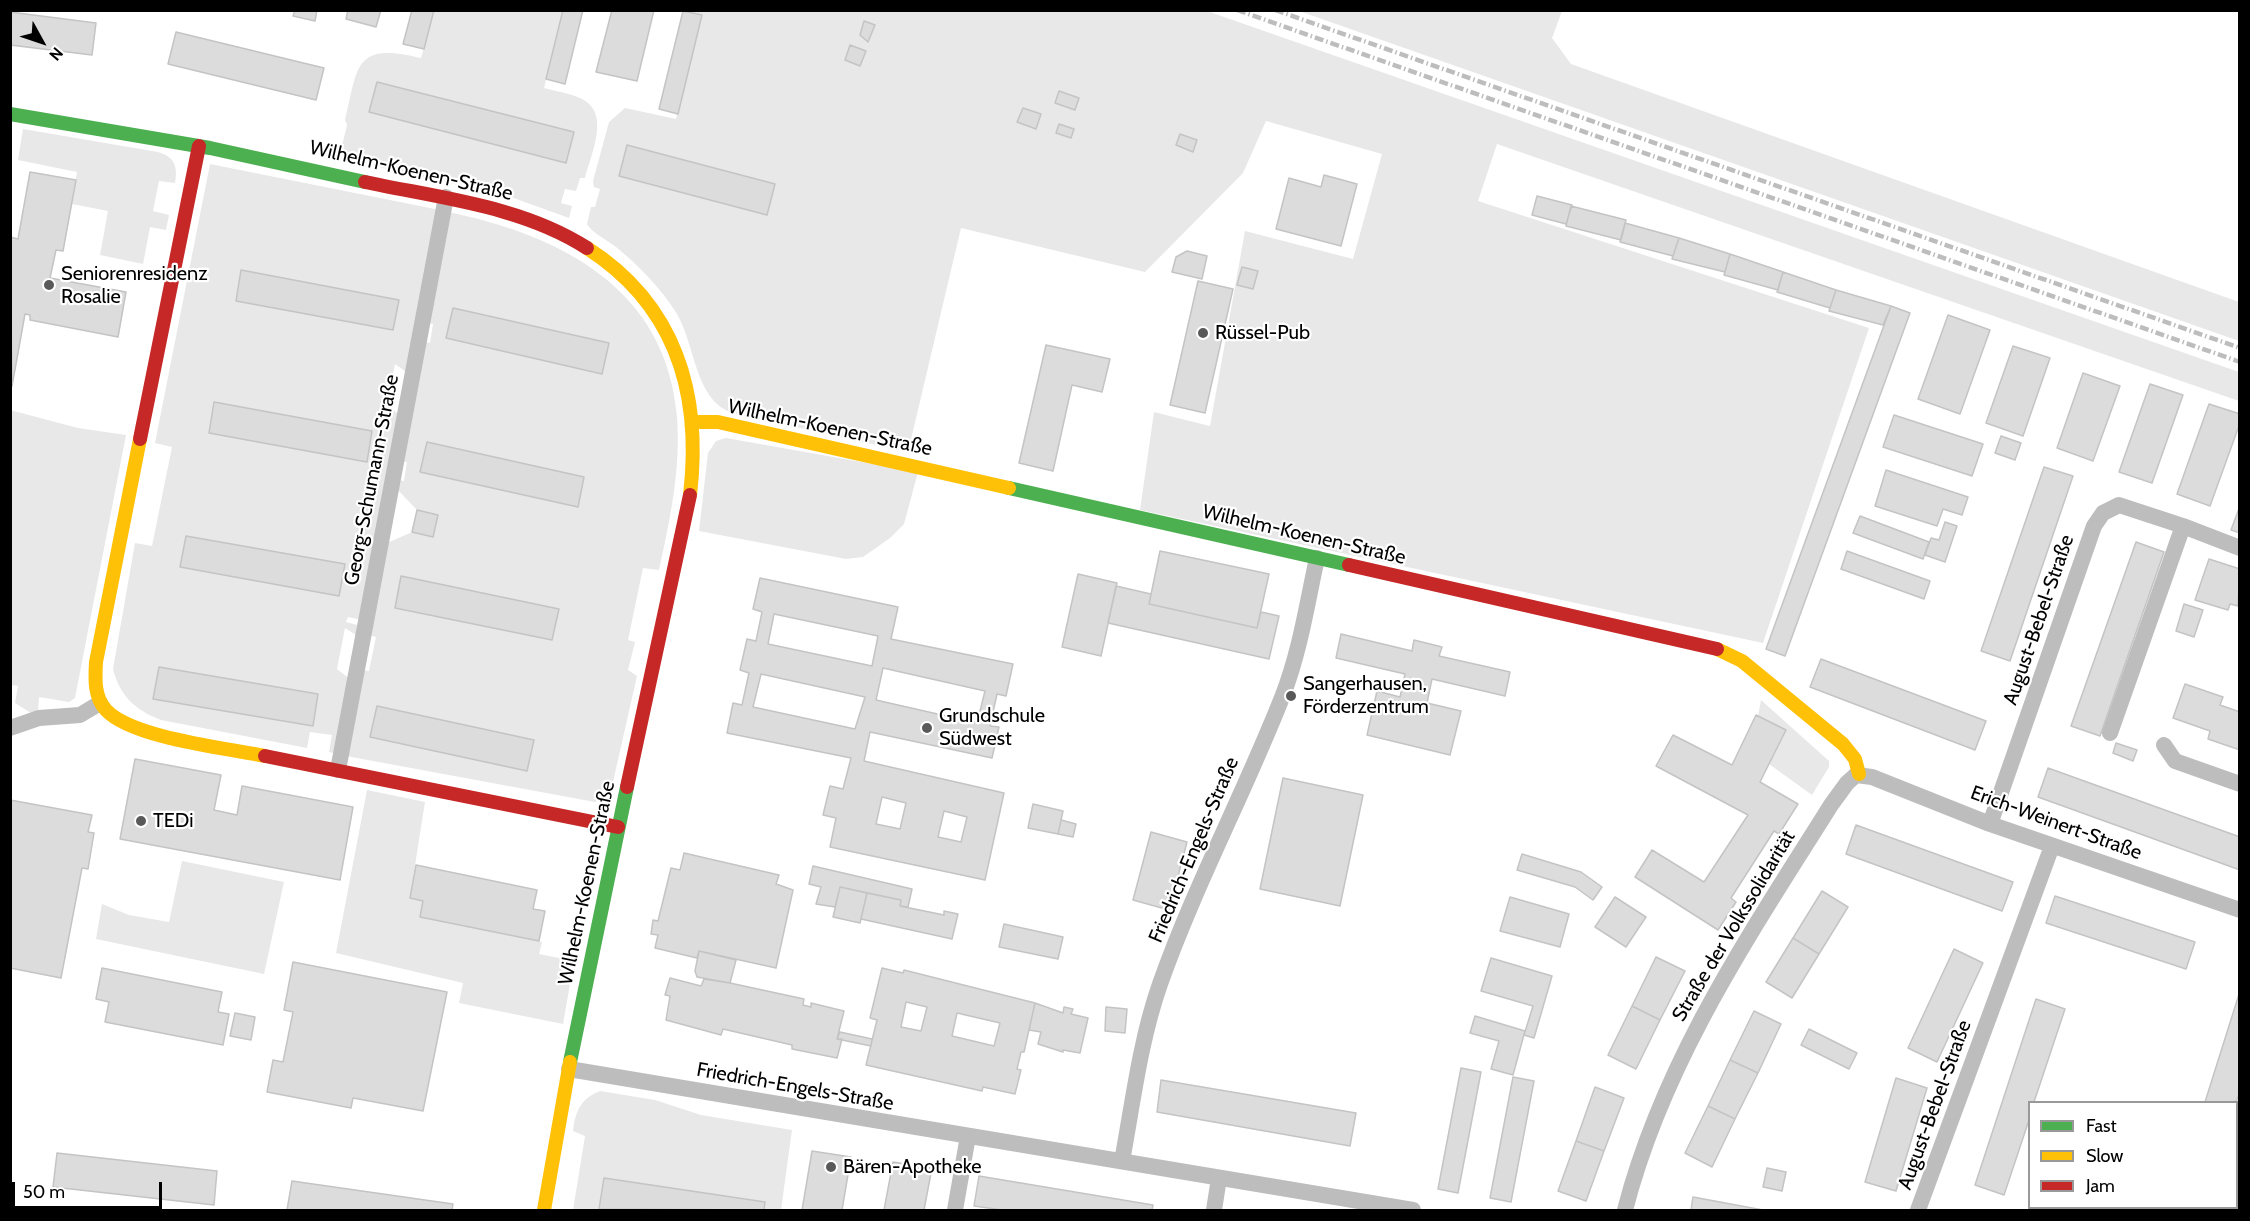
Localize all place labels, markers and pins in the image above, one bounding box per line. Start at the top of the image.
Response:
place label: Seniorenresidenz Rosalie [61,262,208,309]
marker: Seniorenresidenz Rosalie [42,278,56,292]
place label: Rüssel-Pub [1215,321,1310,345]
marker: Rüssel-Pub [1196,326,1210,340]
place label: Sangerhausen, Förderzentrum [1303,672,1429,719]
marker: Sangerhausen, Förderzentrum [1284,689,1298,703]
place label: Grundschule Südwest [939,704,1045,751]
marker: Grundschule Südwest [920,721,934,735]
place label: TEDi [153,809,193,833]
marker: TEDi [134,814,148,828]
place label: Bären-Apotheke [843,1155,981,1179]
marker: Bären-Apotheke [824,1160,838,1174]

